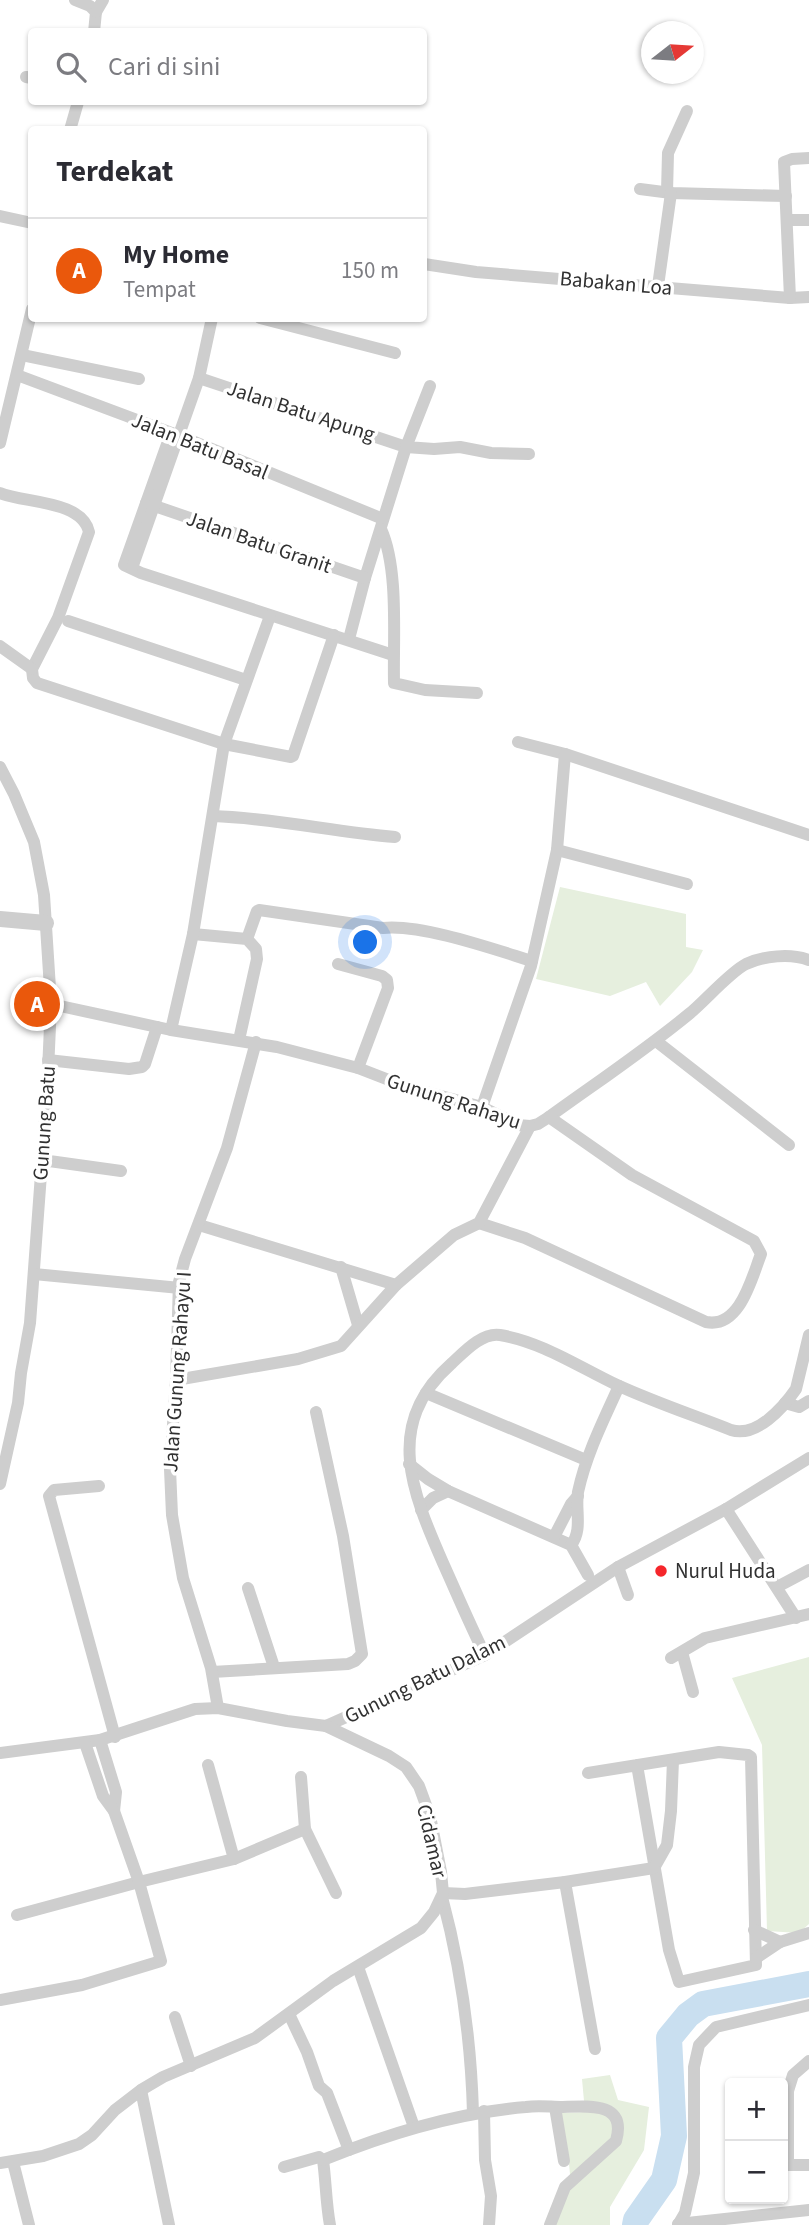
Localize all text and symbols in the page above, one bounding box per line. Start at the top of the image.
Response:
north arrow [641,21,704,84]
search box [28,28,427,105]
icon: search [52,48,90,86]
text: Cari di sini [108,48,221,85]
text: Terdekat [56,150,173,193]
text: My Home [123,236,229,273]
text: A [72,254,86,287]
text: 150 m [341,254,399,287]
street label: Babakan Loa [558,263,674,303]
text: Tempat [123,273,196,306]
street label: Jalan Batu Apung [223,373,379,449]
street label: Jalan Batu Basal [127,405,273,487]
street label: Jalan Batu Granit [182,503,336,581]
your location [348,925,382,959]
pin: A [14,978,60,1030]
street label: Gunung Batu [25,1065,63,1181]
street label: Gunung Rahayu [383,1065,525,1137]
street label: Jalan Gunung Rahayu I [155,1271,199,1473]
place label: Nurul Huda [675,1556,776,1586]
marker: Nurul Huda [653,1563,669,1579]
street label: Gunung Batu Dalam [339,1627,511,1731]
street label: Cidamar [409,1801,455,1881]
map controls [725,2078,788,2204]
button: + [725,2078,788,2141]
button: − [725,2141,788,2204]

